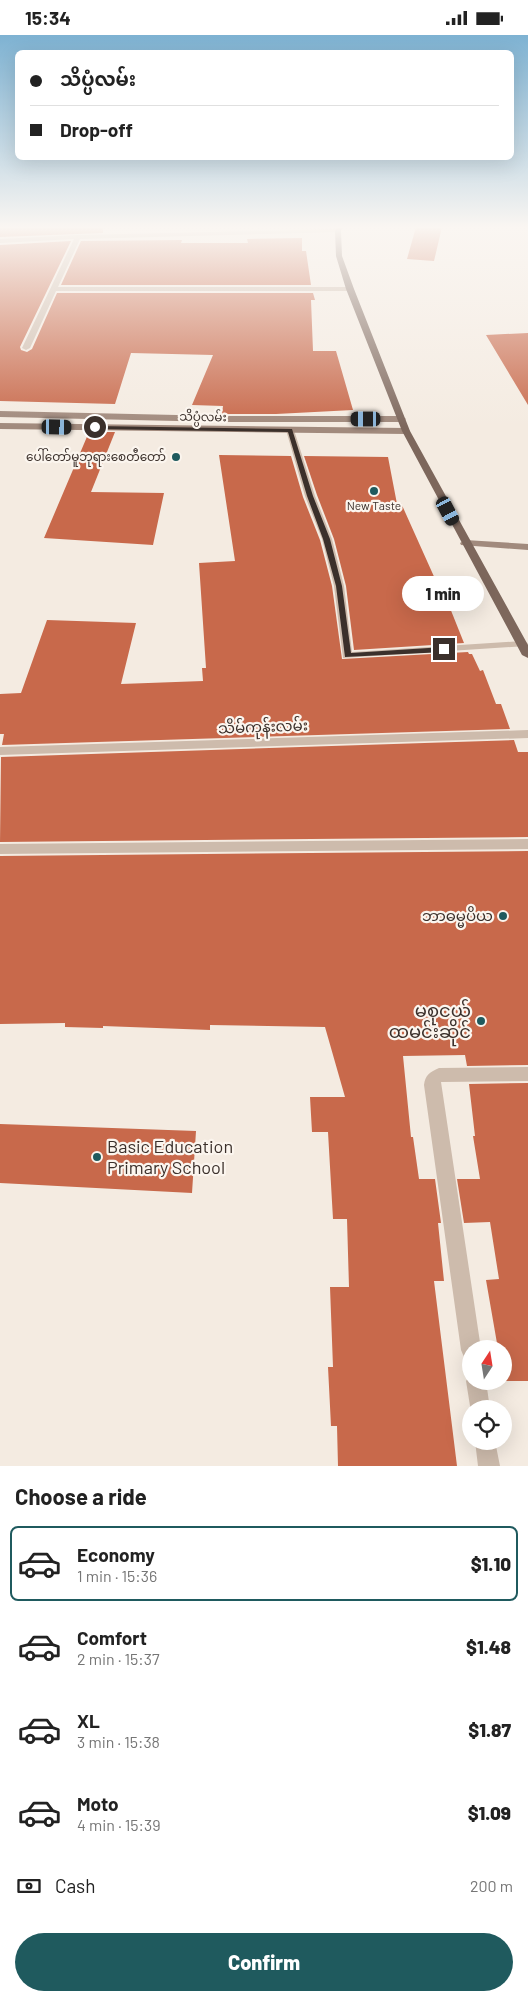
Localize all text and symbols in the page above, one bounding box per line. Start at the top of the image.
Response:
text: 15:34 [25,6,71,29]
text: သိပ္ပံလမ်း [60,67,136,90]
text: Drop-off [60,118,133,141]
street label: သိပ္ပံလမ်း [179,408,227,428]
car [351,412,381,427]
route start [84,416,106,438]
car [41,419,72,435]
place label: ပေါ်တော်မူဘုရားစေတီတော် [26,448,166,467]
marker: ပေါ်တော်မူဘုရားစေတီတော် [170,451,182,463]
marker: New Taste [368,485,380,497]
car [434,494,461,528]
place label: New Taste [347,498,401,512]
callout: 1 min [403,577,485,611]
text: 1 min [425,584,461,603]
route end [433,638,455,660]
street label: သိမ်ကုန်းလမ်း [218,715,308,741]
place label: ဘာဓမ္မပိယ [422,906,493,928]
marker: ဘာဓမ္မပိယ [497,910,509,922]
place label: မစုငယ် ထမင်းဆိုင် [389,998,471,1047]
marker: မစုငယ် ထမင်းဆိုင် [475,1015,487,1027]
place label: Basic Education Primary School [107,1135,233,1178]
marker: Basic Education Primary School [91,1151,103,1163]
north arrow [462,1340,512,1390]
map controls [462,1340,512,1450]
button: locate [462,1400,512,1450]
text: Choose a ride [15,1483,147,1509]
icon: car [17,1541,62,1586]
text: Economy [77,1543,155,1566]
text: $1.10 [471,1552,511,1575]
text: 1 min · 15:36 [77,1566,157,1585]
icon: car [17,1624,62,1669]
text: Comfort [77,1626,147,1649]
text: $1.48 [466,1635,511,1658]
text: 2 min · 15:37 [77,1649,160,1668]
icon: car [17,1707,62,1752]
text: XL [77,1709,100,1732]
text: $1.87 [468,1718,511,1741]
text: 3 min · 15:38 [77,1732,160,1751]
icon: car [17,1790,62,1835]
text: Moto [77,1792,119,1815]
text: $1.09 [468,1801,511,1824]
text: 4 min · 15:39 [77,1815,161,1834]
icon: cash [15,1872,43,1900]
text: Cash [55,1874,96,1897]
text: 200 m [470,1876,513,1895]
button: Confirm [15,1933,513,1991]

